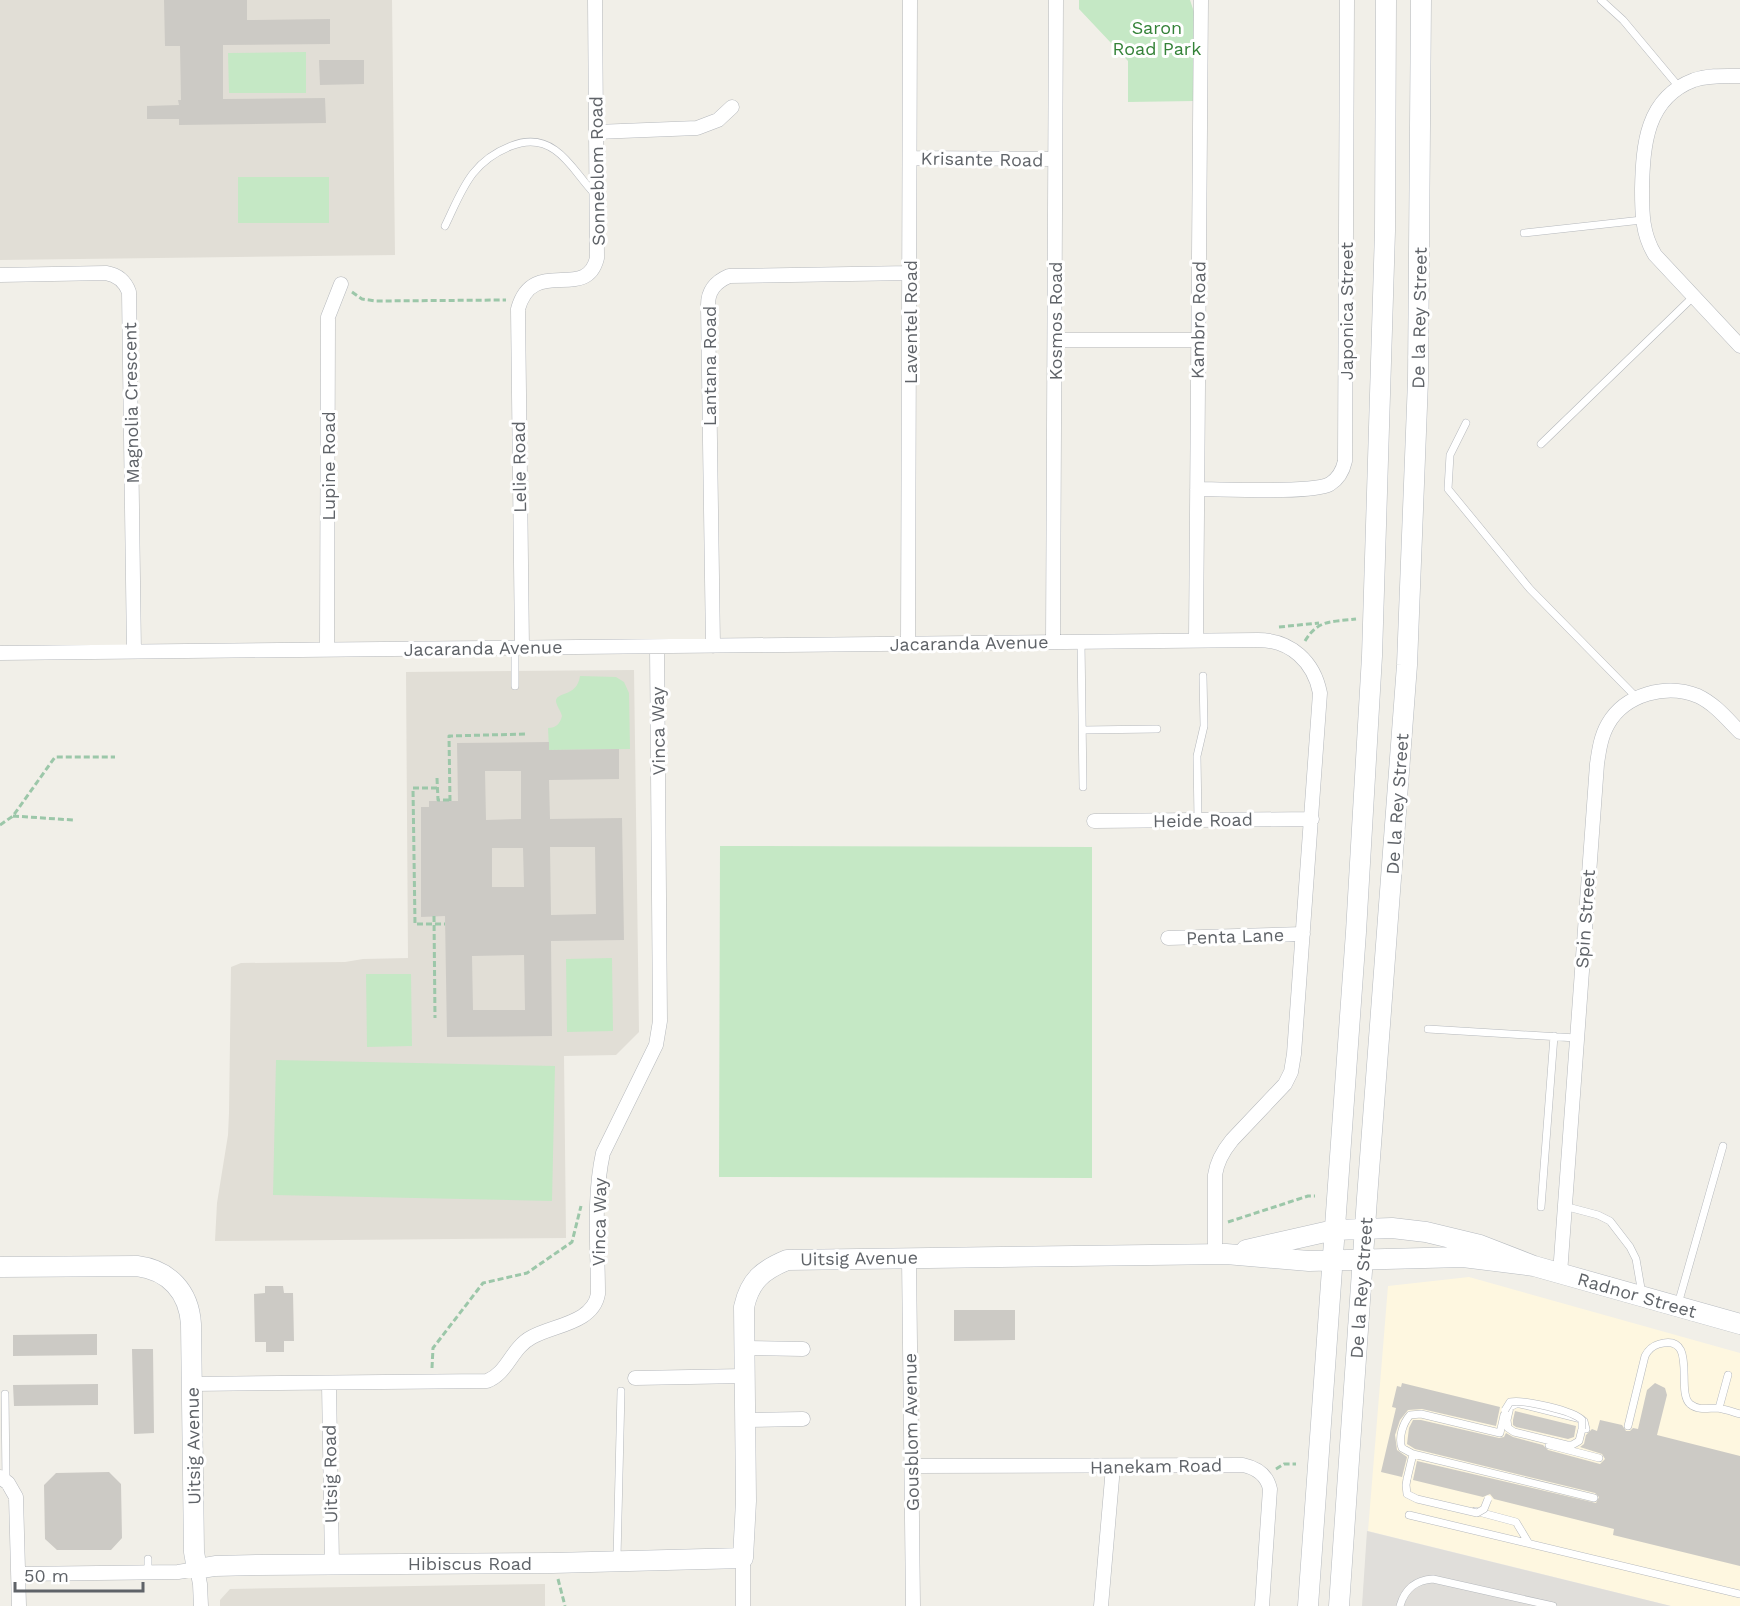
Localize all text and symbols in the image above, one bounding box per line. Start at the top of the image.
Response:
park label: Saron Road Park [1113,17,1201,59]
street label: Sonneblom Road [585,96,609,246]
street label: Krisante Road [921,147,1043,171]
street label: Japonica Street [1336,241,1357,380]
street label: De la Rey Street [1407,247,1431,389]
street label: Laventel Road [900,260,921,384]
street label: Kambro Road [1186,261,1210,379]
street label: Kosmos Road [1045,262,1066,380]
street label: Lantana Road [699,306,720,426]
street label: Magnolia Crescent [119,322,143,484]
street label: Lupine Road [318,411,339,521]
street label: Lelie Road [508,421,530,513]
street label: Jacaranda Avenue [889,631,1049,655]
street label: Jacaranda Avenue [403,636,563,660]
street label: Vinca Way [647,686,669,776]
street label: De la Rey Street [1382,732,1412,875]
street label: Heide Road [1153,809,1253,831]
street label: Spin Street [1571,868,1599,969]
street label: Penta Lane [1186,924,1284,948]
street label: Vinca Way [588,1177,610,1267]
street label: De la Rey Street [1346,1216,1376,1359]
street label: Uitsig Avenue [800,1246,918,1270]
street label: Radnor Street [1575,1268,1699,1322]
street label: Gousblom Avenue [899,1353,923,1511]
street label: Uitsig Avenue [181,1387,205,1505]
street label: Uitsig Road [319,1424,341,1524]
street label: Hanekam Road [1090,1454,1222,1478]
street label: Hibiscus Road [408,1553,532,1574]
scale bar [15,1555,142,1593]
text: 50 m [24,1565,69,1586]

